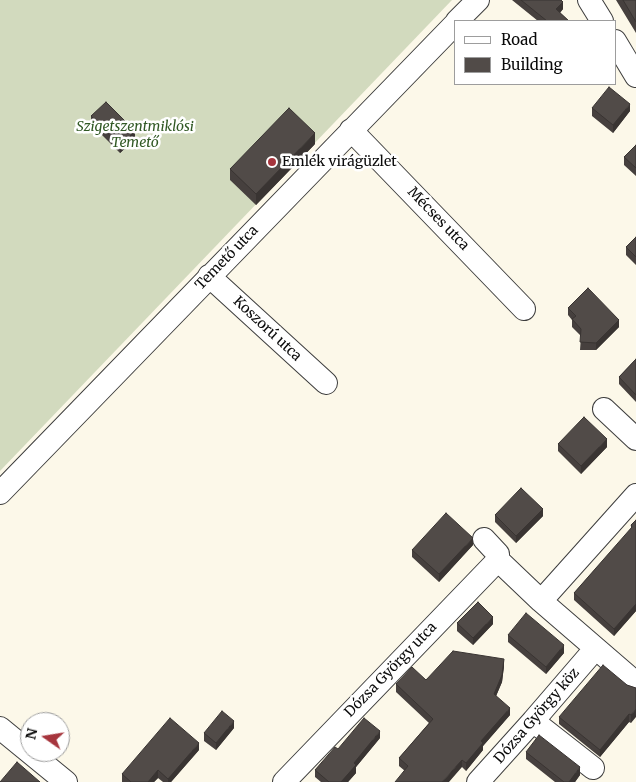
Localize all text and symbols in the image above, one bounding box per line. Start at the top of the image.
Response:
legend [454,20,616,85]
text: Road [501,30,537,49]
text: Building [501,55,563,74]
park label: Szigetszentmiklósi Temető [76,119,194,152]
place label: Emlék virágüzlet [282,154,397,170]
marker: Emlék virágüzlet [266,156,278,168]
street label: Mécses utca [404,184,472,254]
street label: Temető utca [192,222,262,294]
street label: Koszorú utca [229,293,305,365]
street label: Dózsa György utca [341,619,441,721]
street label: Dózsa György köz [491,665,583,767]
north arrow [20,712,70,762]
text: N [21,726,41,741]

